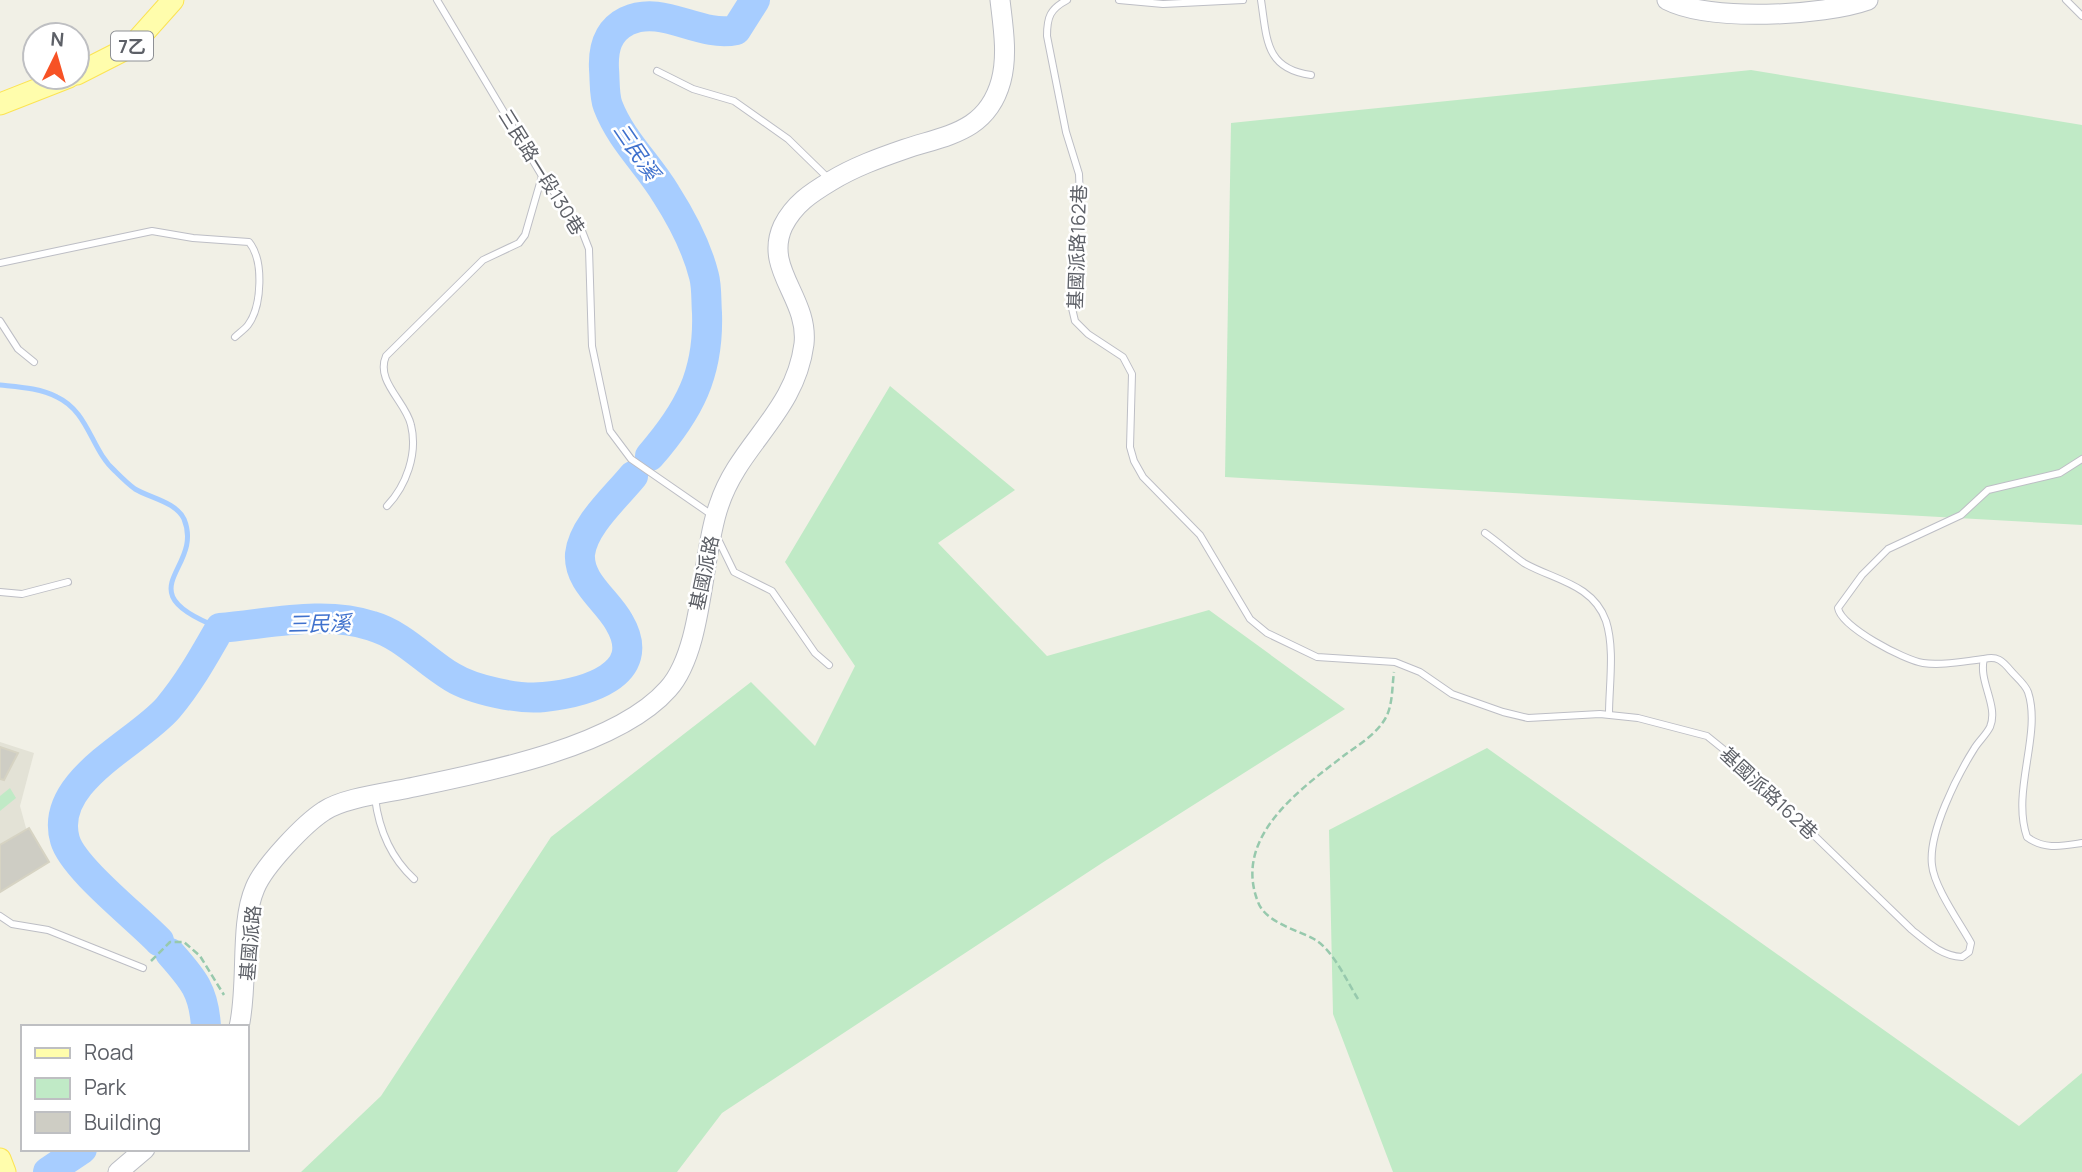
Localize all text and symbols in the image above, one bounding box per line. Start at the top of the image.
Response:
north arrow [21,21,91,91]
text: N [50,26,65,53]
road number: 7乙 [111,32,153,60]
street label: 三民路一段130巷 [493,104,591,240]
water label: 三民溪 [608,117,668,187]
street label: 基國派路162巷 [1062,184,1092,310]
street label: 基國派路 [683,533,725,613]
water label: 三民溪 [287,608,354,638]
street label: 基國派路162巷 [1714,741,1824,845]
street label: 基國派路 [234,904,266,982]
legend [21,1025,248,1151]
text: Road [84,1038,134,1066]
text: Park [84,1073,126,1101]
text: Building [84,1108,161,1136]

